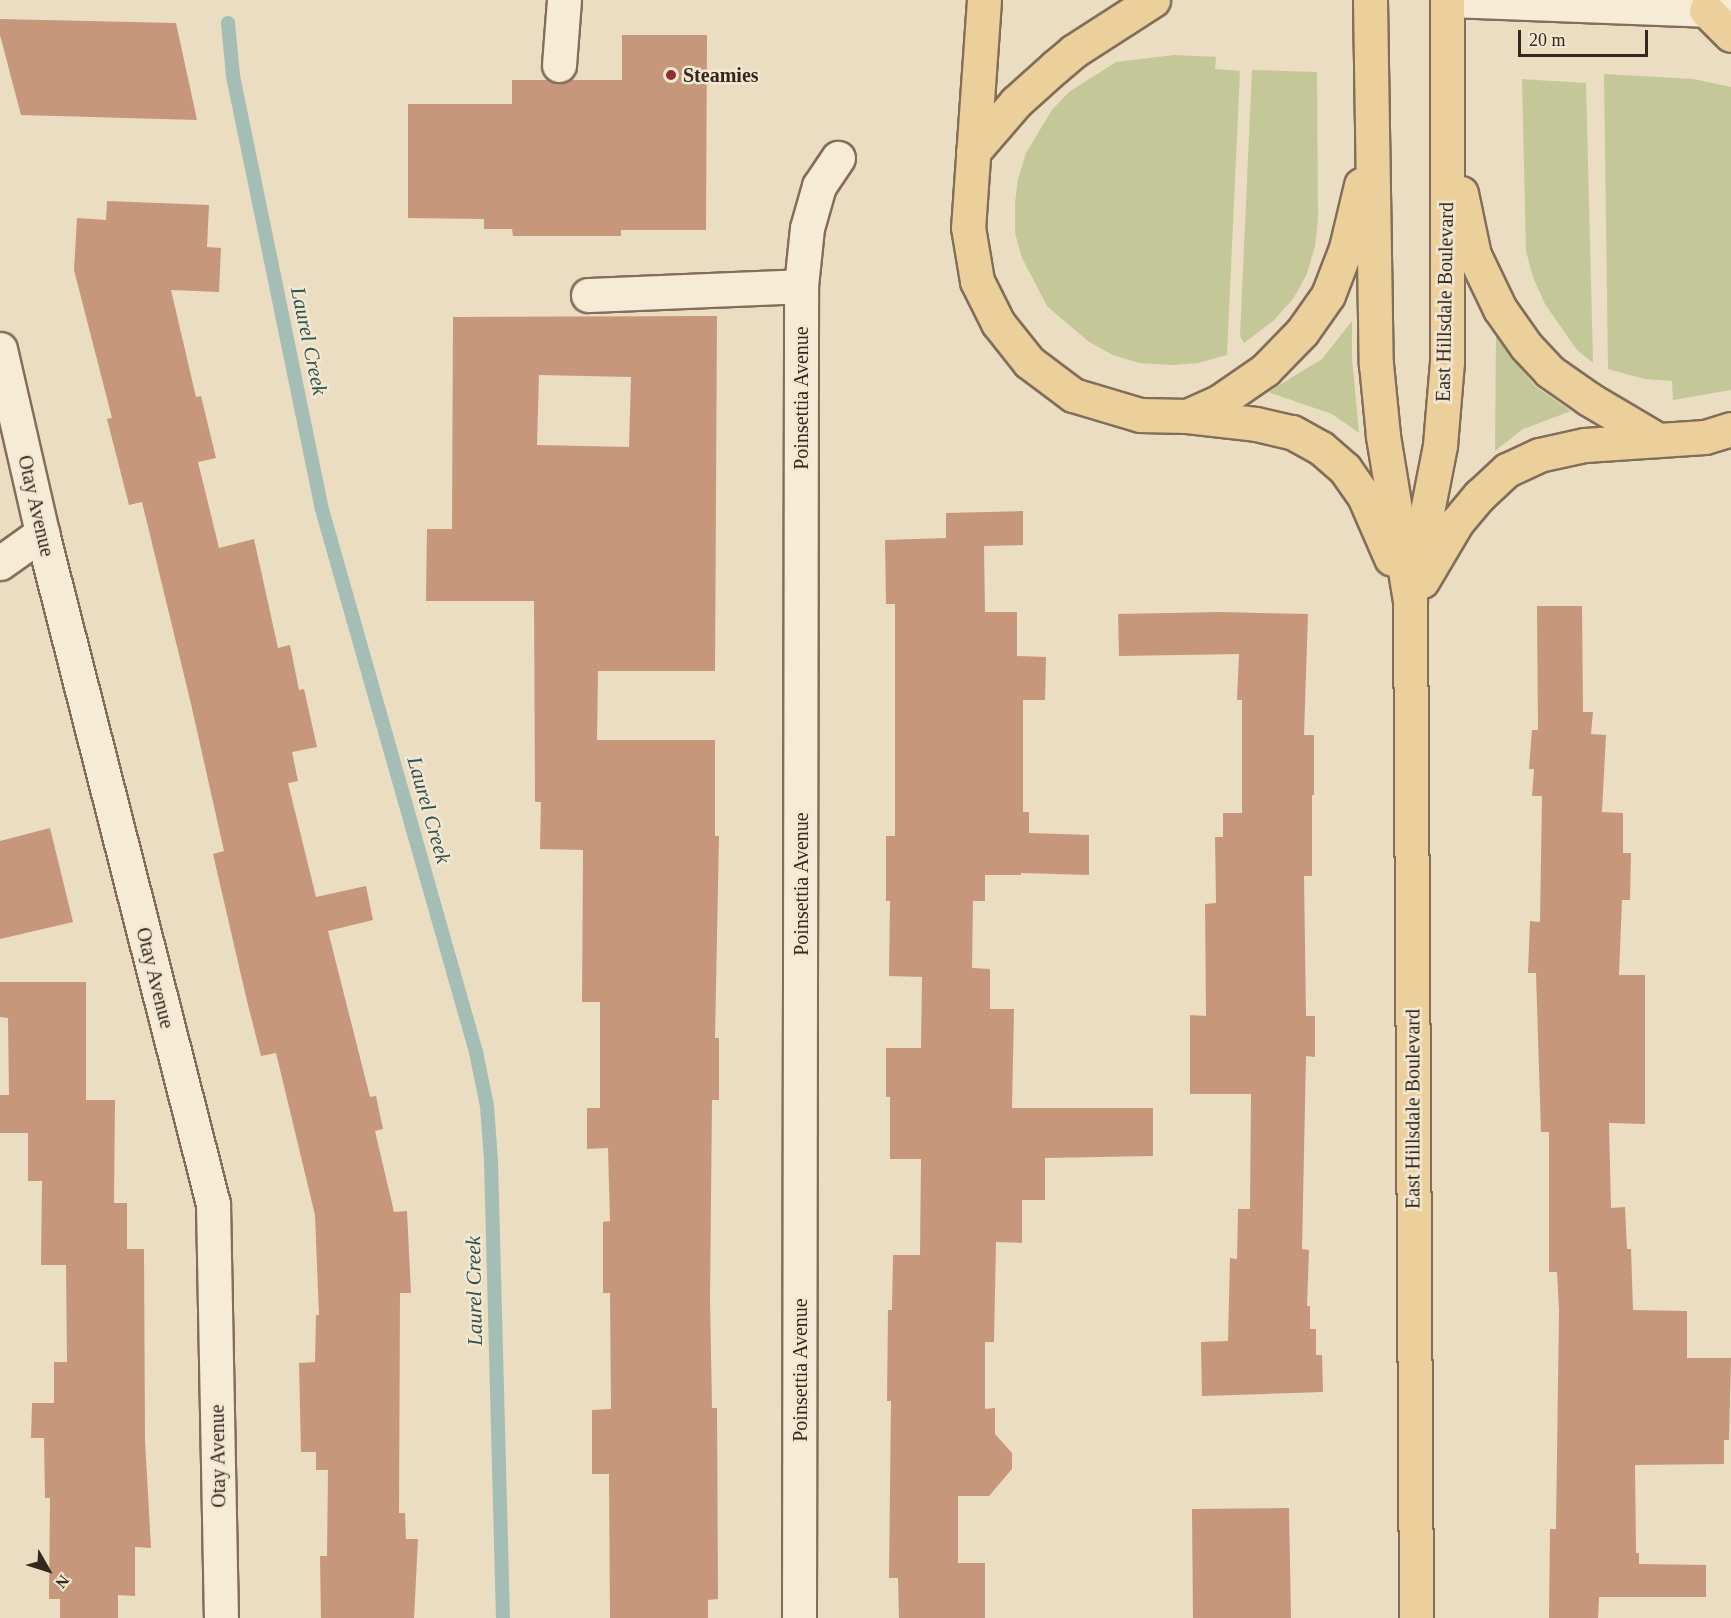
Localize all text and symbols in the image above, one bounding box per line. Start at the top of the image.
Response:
scale bar [1521,18,1652,56]
text: 20 m [1529,30,1566,50]
place label: Steamies [683,63,759,87]
marker: Steamies [664,68,678,82]
street label: East Hillsdale Boulevard [1431,202,1459,402]
water label: Laurel Creek [285,285,333,397]
street label: Poinsettia Avenue [789,326,813,470]
street label: Otay Avenue [13,452,59,560]
water label: Laurel Creek [402,754,456,866]
street label: Poinsettia Avenue [789,812,813,956]
street label: Otay Avenue [131,924,179,1032]
street label: East Hillsdale Boulevard [1401,1009,1425,1209]
water label: Laurel Creek [460,1236,488,1346]
street label: Poinsettia Avenue [788,1298,812,1442]
street label: Otay Avenue [205,1404,231,1508]
north arrow [18,1540,78,1600]
text: N [52,1572,73,1591]

